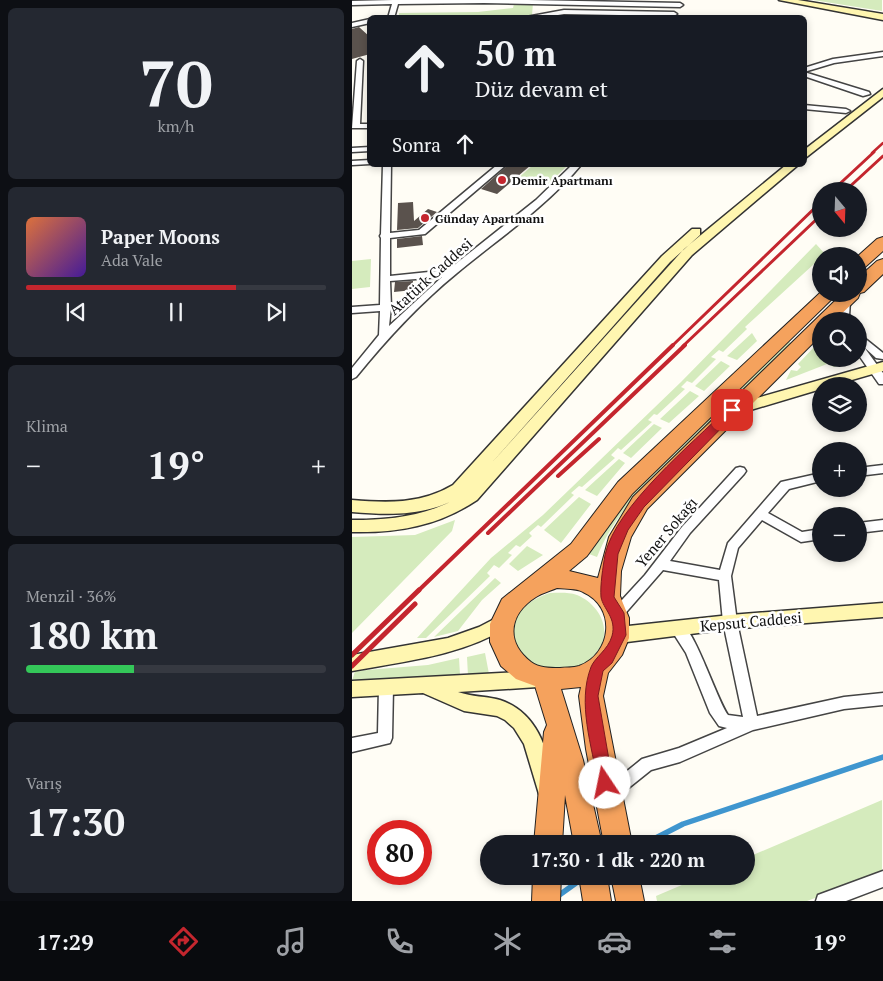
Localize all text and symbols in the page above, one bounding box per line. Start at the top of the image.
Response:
text: 50 m [475,30,556,76]
icon: ahead [392,35,457,100]
text: 70 [139,39,213,126]
text: Düz devam et [475,74,608,103]
text: km/h [158,115,194,137]
icon: ahead [451,130,479,158]
text: Sonra [392,132,441,157]
place label: Demir Apartmanı [512,173,613,188]
marker: Demir Apartmanı [496,174,508,186]
north arrow [812,182,867,238]
map controls [812,182,867,562]
place label: Günday Apartmanı [435,211,544,226]
marker: Günday Apartmanı [419,212,431,224]
text: Paper Moons [101,224,220,249]
street label: Atatürk Caddesi [384,233,476,319]
button: sound [812,247,867,302]
text: Ada Vale [101,249,163,271]
icon: previous [62,298,90,326]
icon: pause [162,298,190,326]
icon: next [262,298,290,326]
button: search [812,312,867,367]
button: layers [812,377,867,432]
pin [711,389,753,431]
icon: arrive [718,396,746,424]
text: Klima [26,415,68,437]
text: 19° [147,440,205,490]
button: + [812,442,867,497]
text: − [26,447,41,484]
text: + [311,447,326,484]
street label: Yener Sokağı [631,493,701,571]
button: − [812,507,867,562]
text: Menzil · 36% [26,585,116,607]
street label: Kepsut Caddesi [699,607,803,635]
text: 180 km [26,610,158,660]
position arrow [578,756,630,808]
text: Varış [26,772,62,794]
text: 17:30 [26,797,125,847]
speed limit sign: 80 [367,820,432,885]
text: 17:30 · 1 dk · 220 m [530,847,705,872]
icon: directions [166,924,201,959]
icon: music [274,924,309,959]
icon: phone [382,924,417,959]
icon: climate [490,924,525,959]
icon: car [597,924,632,959]
icon: filters [705,924,740,959]
text: 17:29 [36,927,94,956]
text: 19° [813,927,847,956]

